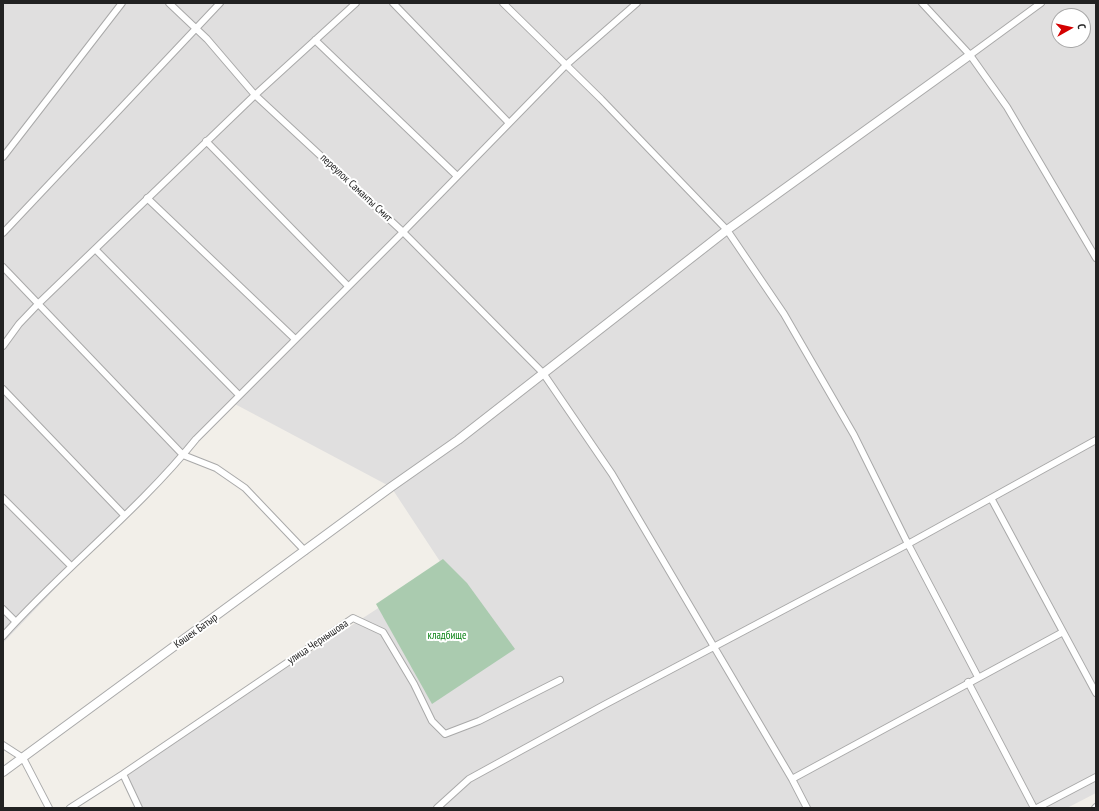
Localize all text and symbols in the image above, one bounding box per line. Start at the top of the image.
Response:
north arrow [1051,8,1091,48]
text: С [1075,23,1089,30]
street label: переулок Саманты Смит [317,151,395,225]
street label: Көшек Батыр [172,611,220,651]
street label: улица Чернышова [285,617,351,667]
park label: кладбище [428,629,466,643]

